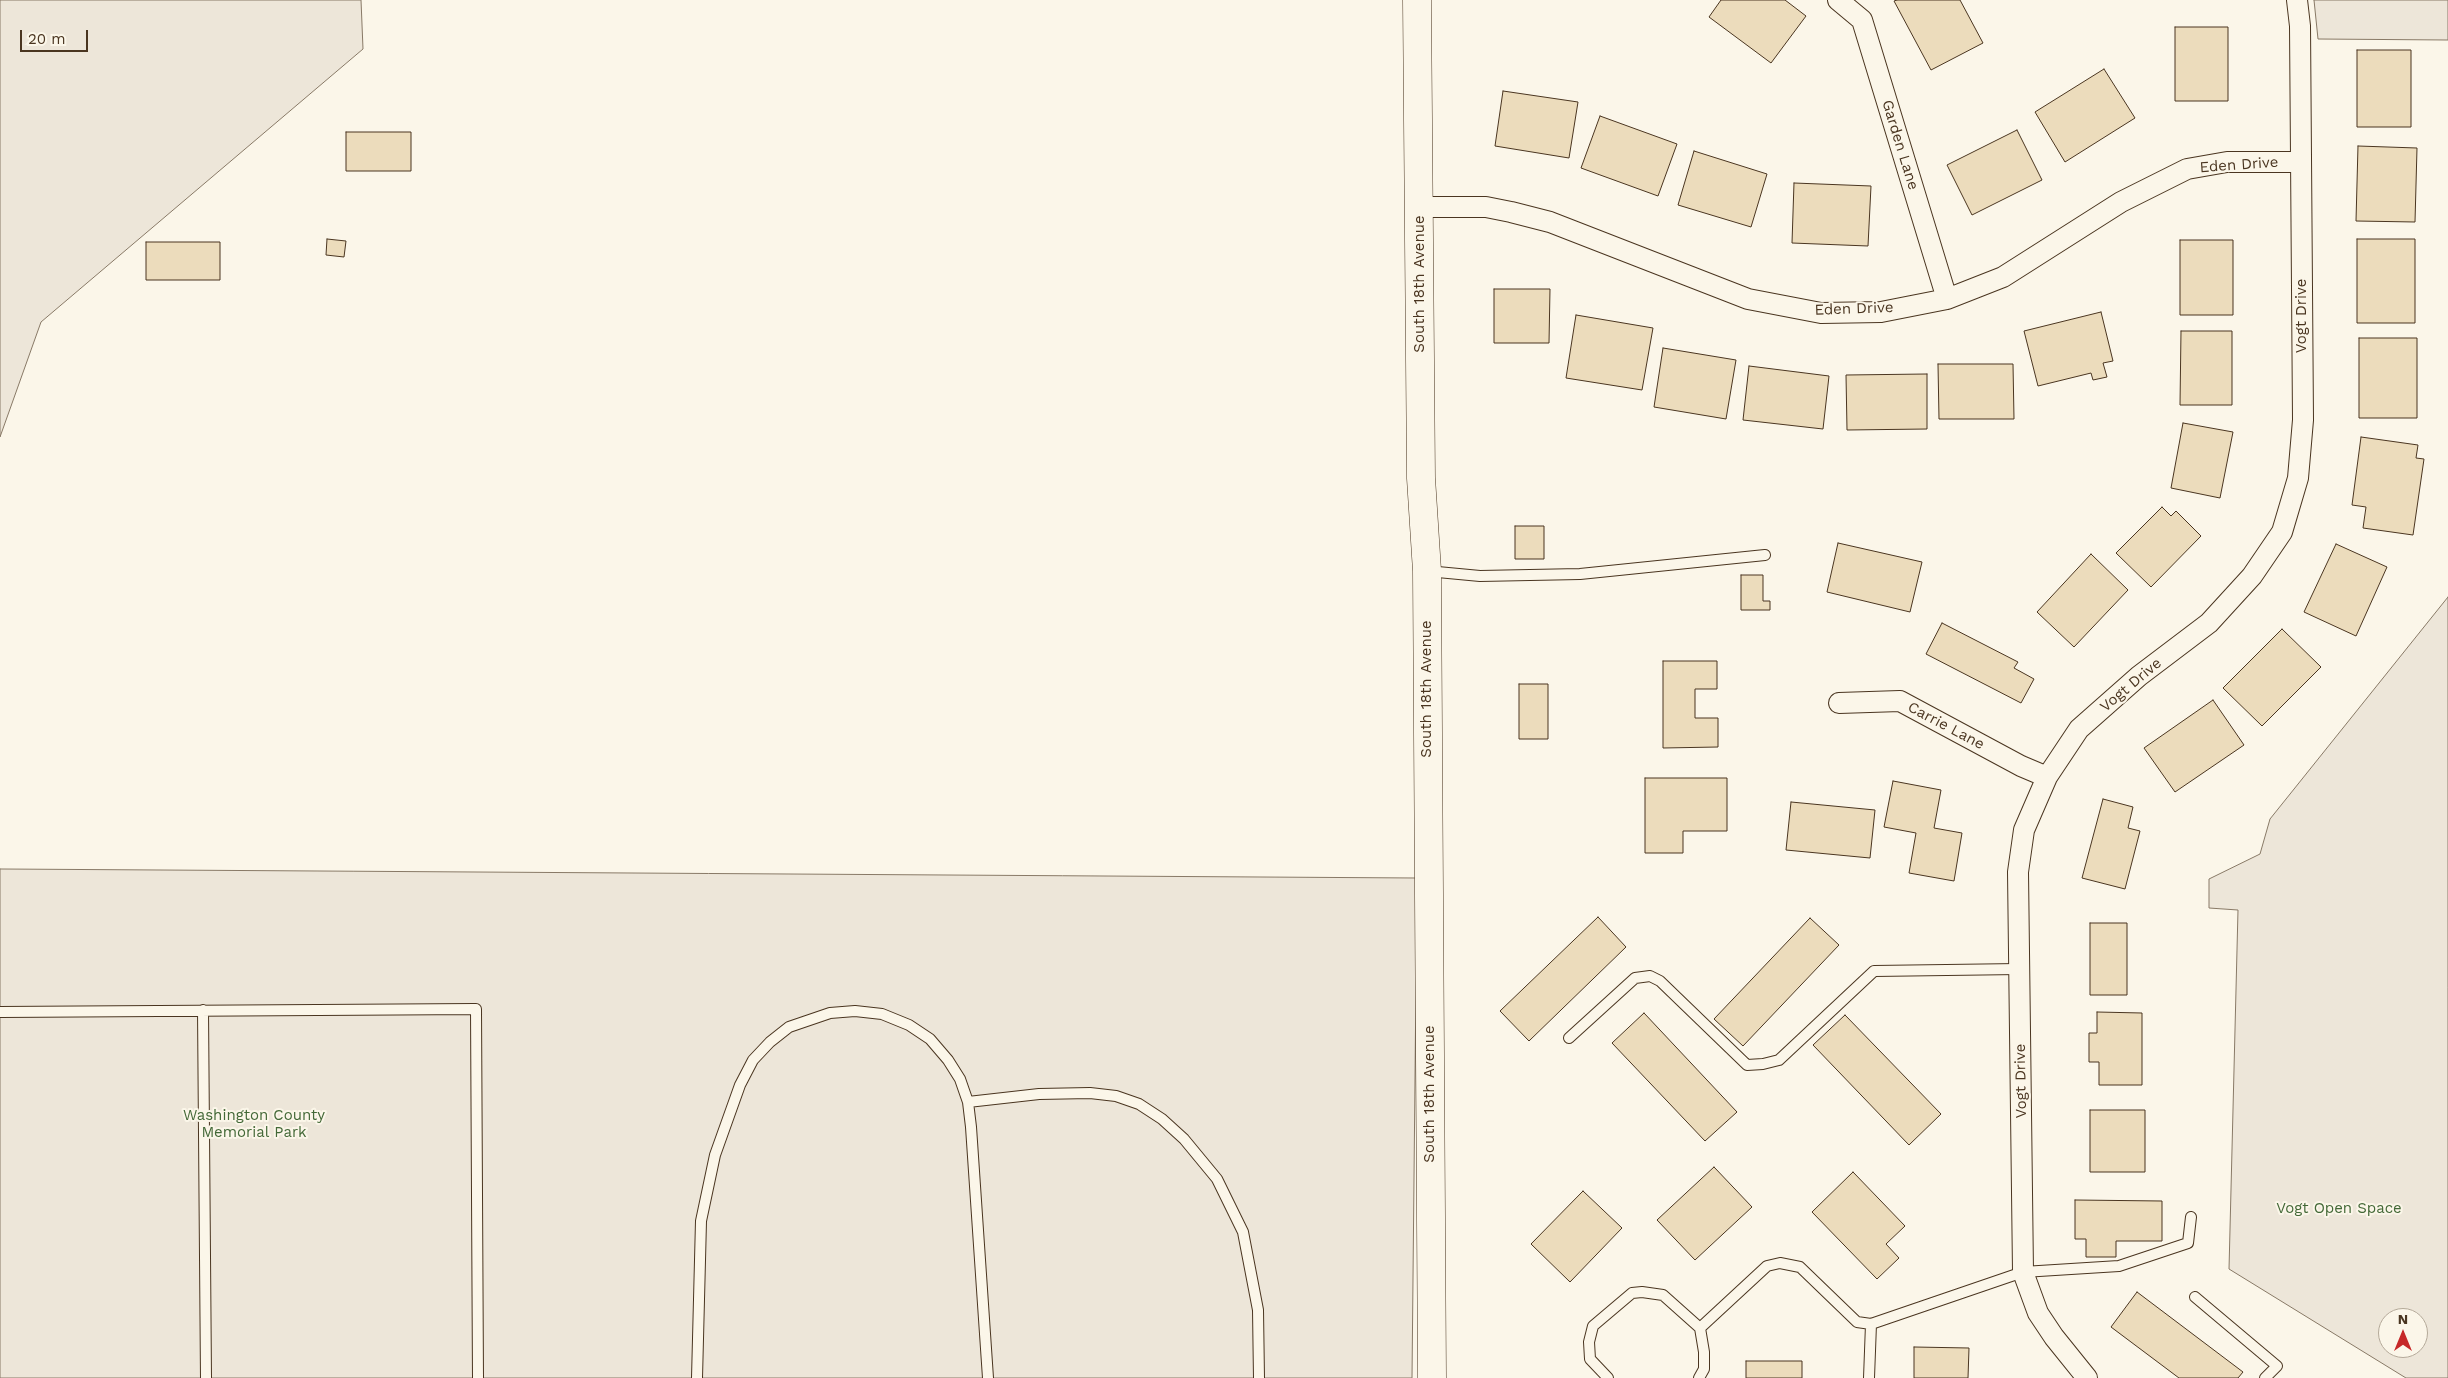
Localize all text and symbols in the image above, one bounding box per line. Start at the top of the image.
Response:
scale bar [22,20,90,52]
text: 20 m [28,30,66,48]
street label: Garden Lane [1878,98,1922,192]
street label: Eden Drive [2199,153,2279,177]
street label: South 18th Avenue [1411,215,1429,353]
street label: Vogt Drive [2293,279,2311,353]
street label: Eden Drive [1814,299,1894,319]
street label: South 18th Avenue [1418,620,1436,758]
street label: Vogt Drive [2097,654,2165,716]
street label: Carrie Lane [1905,698,1987,754]
street label: South 18th Avenue [1421,1025,1439,1163]
street label: Vogt Drive [2011,1043,2031,1119]
park label: Washington County Memorial Park [183,1107,325,1142]
park label: Vogt Open Space [2276,1200,2402,1218]
north arrow [2378,1308,2428,1358]
text: N [2398,1311,2408,1327]

